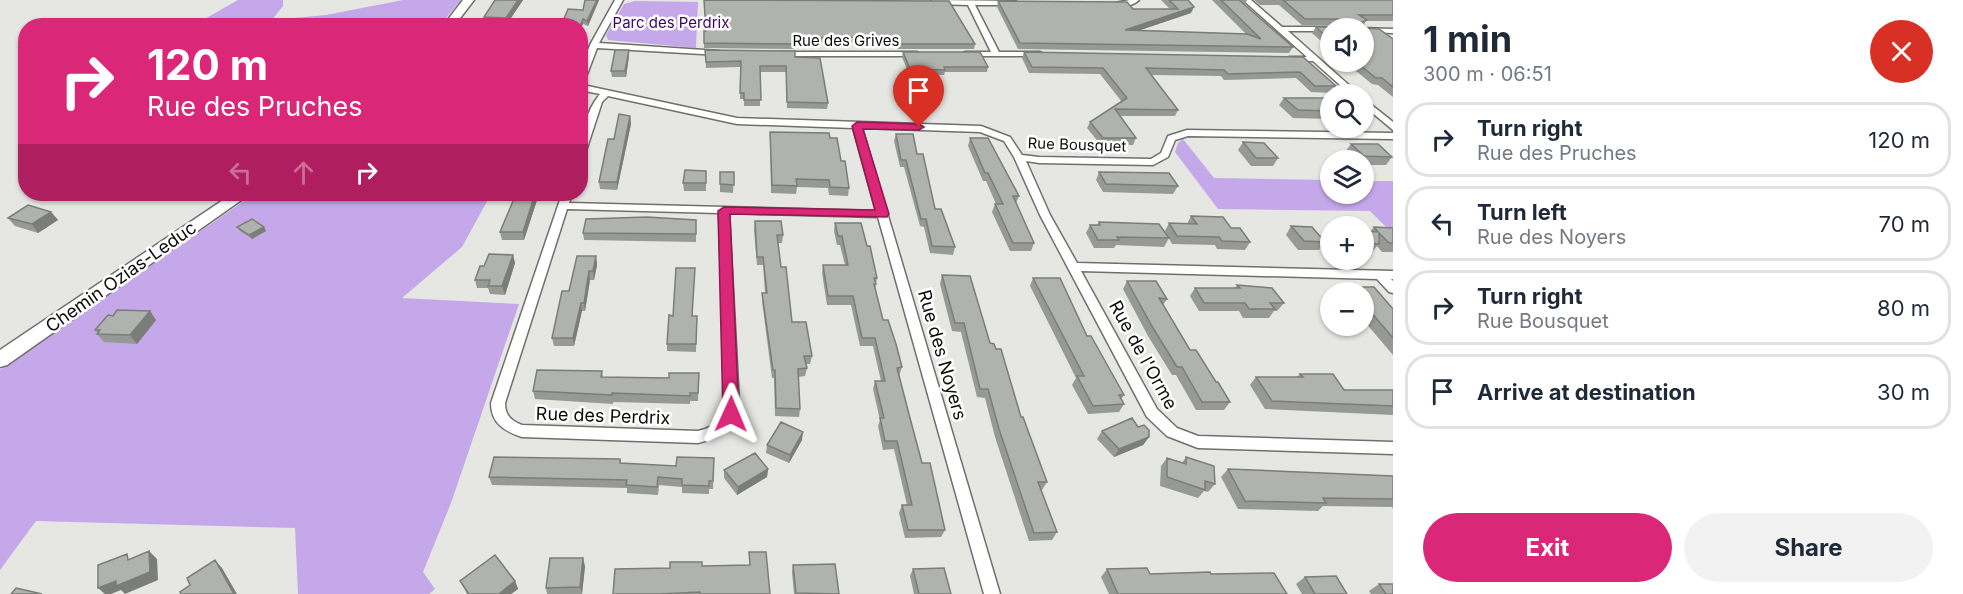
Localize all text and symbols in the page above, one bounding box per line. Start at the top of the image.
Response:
park label: Parc des Perdrix [613,13,729,32]
text: 1 min [1423,17,1512,61]
map controls [1320,18,1374,336]
button: sound [1320,18,1374,72]
button: close [1870,20,1933,83]
street label: Rue des Grives [792,31,900,50]
text: 120 m [147,39,268,90]
icon: right [48,42,126,120]
text: 300 m · 06:51 [1423,62,1552,86]
pin [893,65,944,127]
icon: arrive [902,74,935,107]
button: search [1320,84,1374,138]
text: Rue des Pruches [147,90,363,123]
text: Turn right [1477,115,1583,141]
icon: right [1426,123,1459,156]
text: 120 m [1868,127,1930,153]
street label: Rue Bousquet [1027,133,1127,156]
text: Rue des Pruches [1477,141,1637,165]
button: layers [1320,150,1374,204]
icon: left [224,156,257,189]
icon: ahead [287,156,320,189]
icon: right [350,156,383,189]
text: Turn left [1477,199,1567,225]
icon: left [1426,207,1459,240]
text: 70 m [1879,211,1930,237]
button: + [1320,216,1374,270]
street label: Chemin Ozias-Leduc [42,217,200,336]
text: Rue des Noyers [1477,225,1626,249]
button: − [1320,282,1374,336]
text: Turn right [1477,283,1583,309]
street label: Rue des Noyers [914,287,971,422]
icon: right [1426,291,1459,324]
text: 80 m [1877,295,1930,321]
street label: Rue de l'Orme [1105,297,1182,413]
text: Rue Bousquet [1477,309,1609,333]
icon: arrive [1426,375,1459,408]
text: Arrive at destination [1477,379,1696,405]
text: 30 m [1877,379,1930,405]
position arrow [699,382,763,446]
street label: Rue des Perdrix [535,403,671,428]
button: Exit [1423,513,1672,582]
button: Share [1684,513,1933,582]

